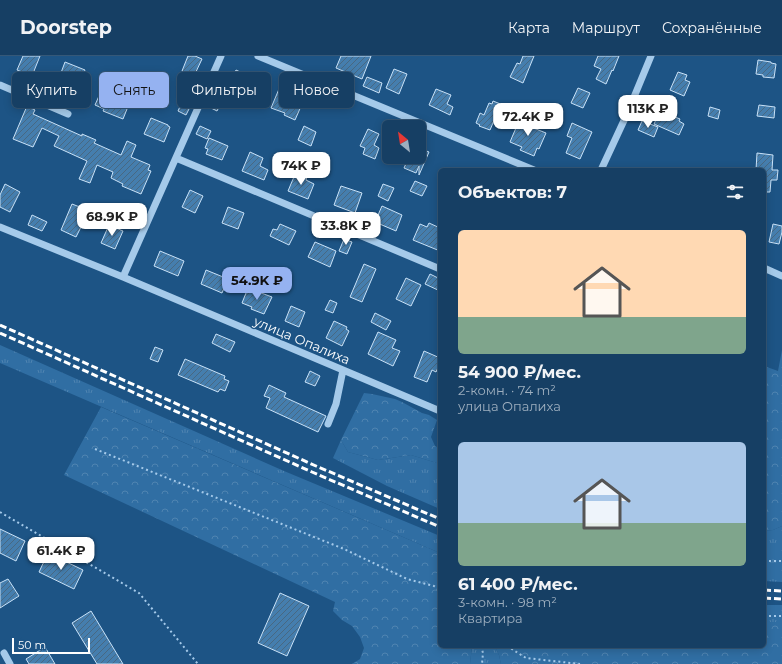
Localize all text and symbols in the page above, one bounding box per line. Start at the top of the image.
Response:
text: Doorstep [20,16,112,39]
text: Карта [508,19,550,37]
text: Маршрут [572,19,640,37]
text: Сохранённые [662,19,762,37]
chip: Купить [12,72,91,108]
chip: Снять [99,72,169,108]
chip: Фильтры [177,72,271,108]
chip: Новое [279,72,354,108]
pin: 113K ₽ [615,95,681,129]
text: 113K ₽ [627,100,669,116]
pin: 72.4K ₽ [491,103,565,137]
text: 72.4K ₽ [502,108,554,124]
north arrow [382,120,426,164]
map controls [382,120,426,164]
pin: 74K ₽ [273,152,329,186]
text: 74K ₽ [281,157,321,173]
icon: filters [724,181,746,203]
text: Объектов: 7 [458,182,567,202]
pin: 68.9K ₽ [75,203,149,237]
text: 68.9K ₽ [86,208,138,224]
pin: 33.8K ₽ [309,212,383,246]
text: 33.8K ₽ [321,217,371,233]
icon: home [566,256,638,328]
pin: 54.9K ₽ [220,267,294,301]
text: 54.9K ₽ [231,272,283,288]
street label: улица Опалиха [251,312,352,367]
text: 54 900 ₽/мес. [458,362,581,382]
text: 2-комн. · 74 m² [458,382,556,398]
text: улица Опалиха [458,398,561,414]
icon: home [566,468,638,540]
pin: 61.4K ₽ [24,537,98,571]
text: 61.4K ₽ [36,542,86,558]
text: 61 400 ₽/мес. [458,574,578,594]
text: 3-комн. · 98 m² [458,594,557,610]
text: Квартира [458,610,523,626]
scale bar [12,636,90,655]
text: 50 m [18,638,46,652]

